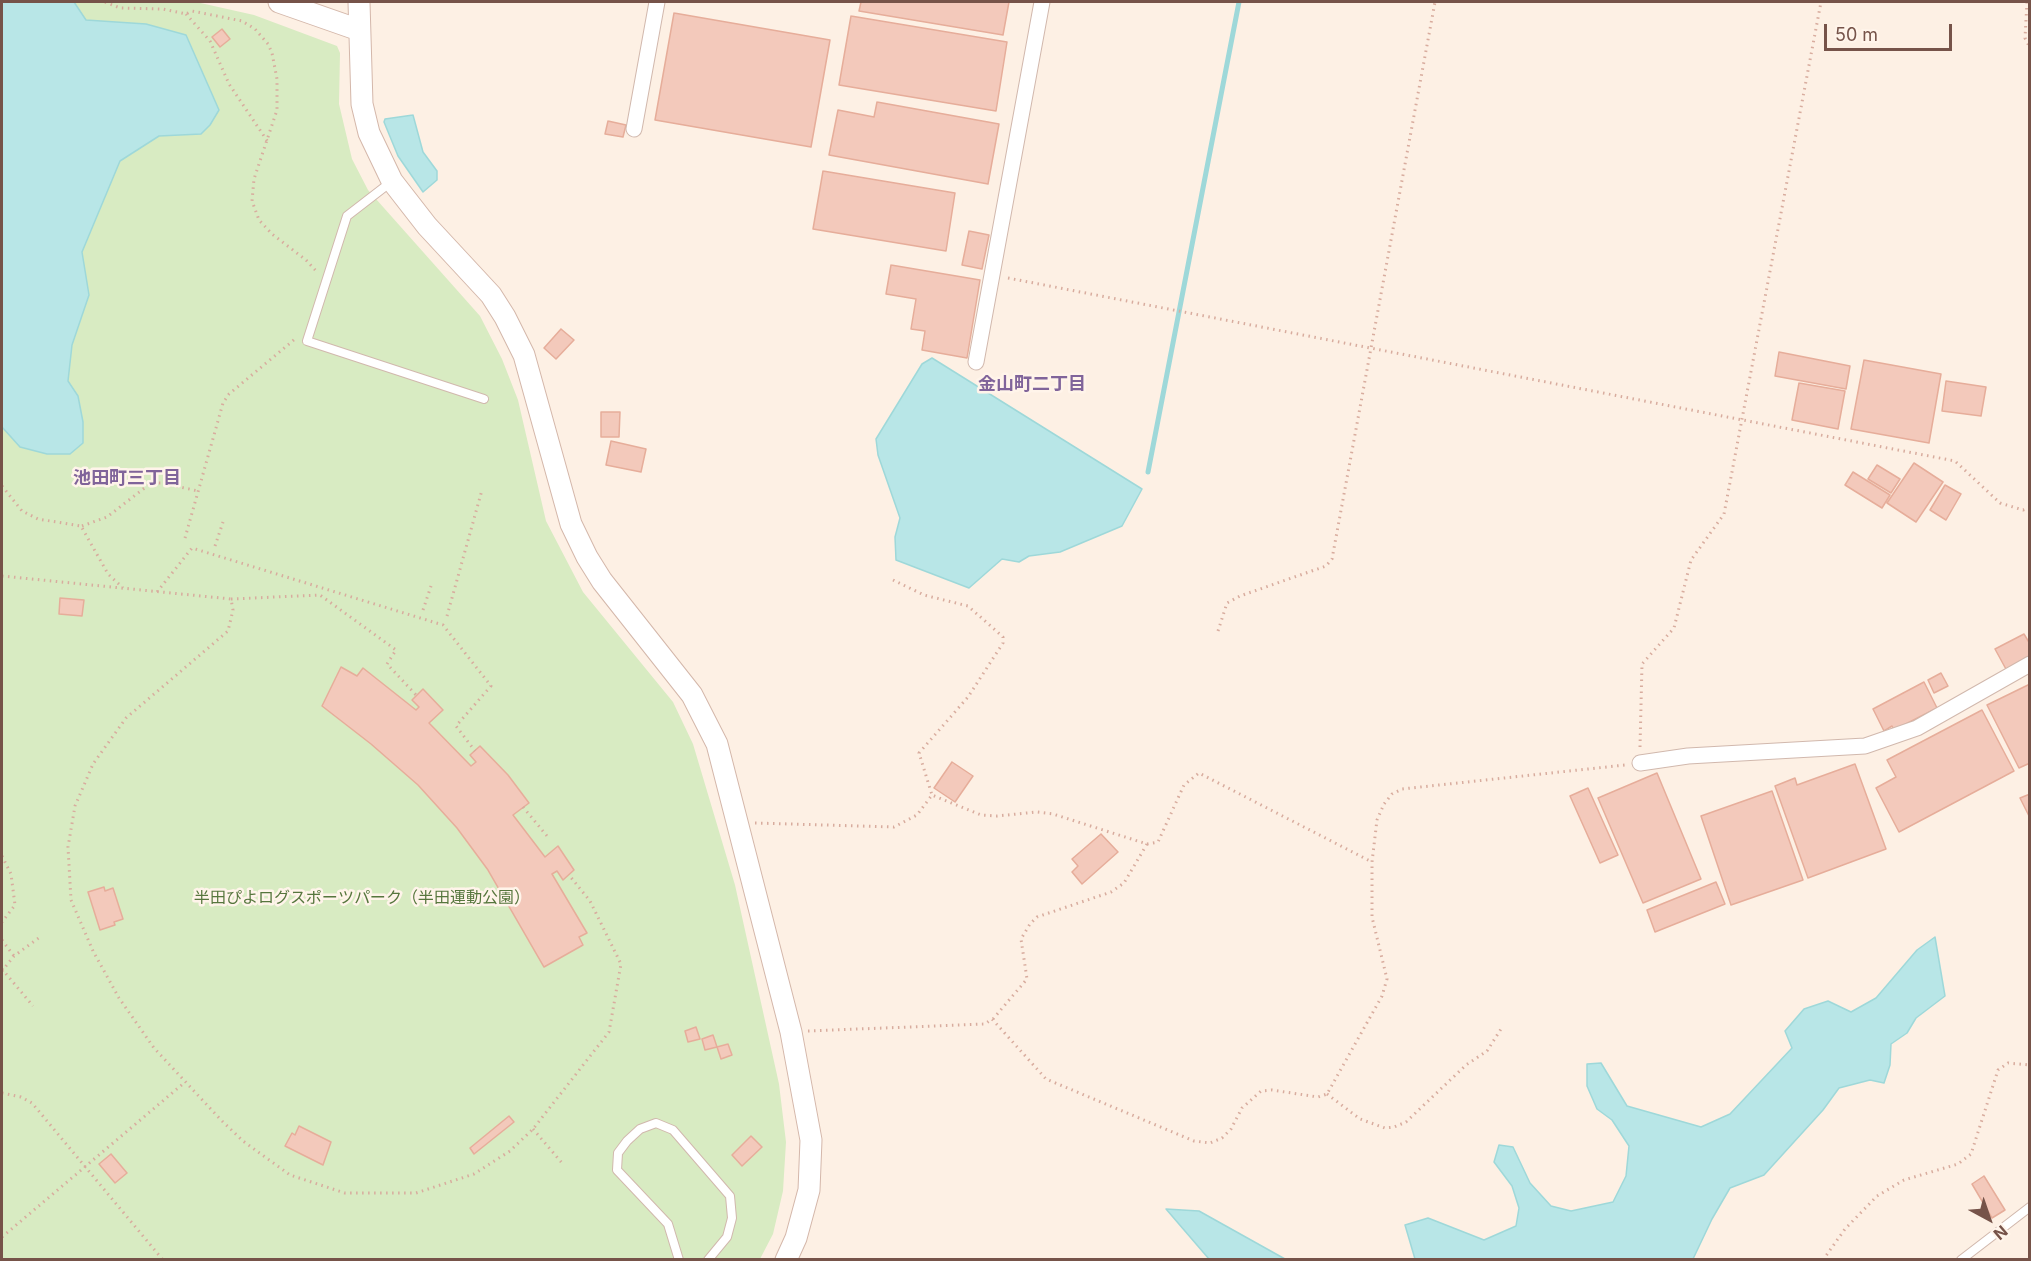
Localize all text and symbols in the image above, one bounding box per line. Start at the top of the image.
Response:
scale bar [1827,12,1954,50]
text: 50 m [1835,24,1878,45]
district label: 金山町二丁目 [978,374,1086,396]
district label: 池田町三丁目 [73,468,181,490]
park label: 半田ぴよログスポーツパーク（半田運動公園） [194,888,530,908]
north arrow [1959,1189,2019,1249]
text: N [1989,1221,2012,1244]

